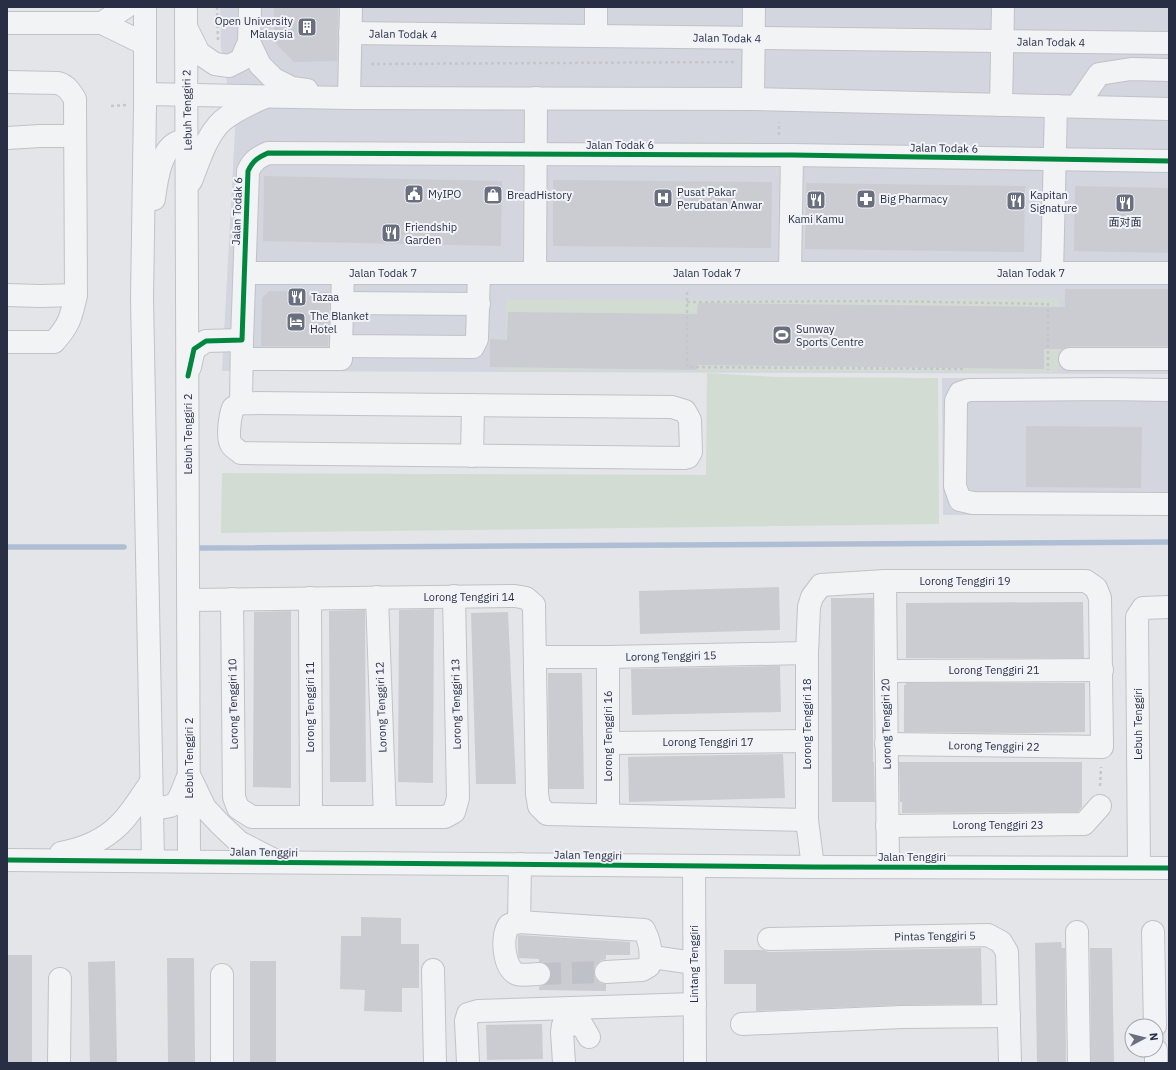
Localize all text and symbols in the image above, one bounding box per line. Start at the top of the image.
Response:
place label: Open University Malaysia [215,14,293,41]
building icon: Open University Malaysia [296,16,318,38]
street label: Jalan Todak 4 [369,26,438,42]
street label: Jalan Todak 4 [693,30,762,46]
street label: Jalan Todak 4 [1017,34,1086,50]
street label: Lebuh Tenggiri 2 [179,69,195,151]
street label: Jalan Todak 6 [586,138,654,152]
street label: Jalan Todak 6 [910,140,978,156]
street label: Jalan Todak 6 [229,177,245,245]
public building icon: MyIPO [403,183,425,205]
shop icon: BreadHistory [482,184,504,206]
place label: Pusat Pakar Perubatan Anwar [677,185,762,212]
place label: MyIPO [428,187,461,201]
hospital icon: Pusat Pakar Perubatan Anwar [652,187,674,209]
place label: BreadHistory [507,188,572,202]
pharmacy icon: Big Pharmacy [855,188,877,210]
place label: Kapitan Signature [1030,188,1077,215]
restaurant icon: Kami Kamu [805,189,827,211]
restaurant icon: Kapitan Signature [1005,190,1027,212]
place label: Big Pharmacy [880,192,948,206]
restaurant icon: 面对面 [1114,192,1136,214]
place label: Kami Kamu [788,212,844,226]
place label: 面对面 [1109,215,1142,229]
place label: Friendship Garden [405,220,457,247]
restaurant icon: Friendship Garden [380,222,402,244]
street label: Jalan Todak 7 [349,266,417,280]
street label: Jalan Todak 7 [673,266,741,280]
street label: Jalan Todak 7 [997,266,1065,280]
restaurant icon: Tazaa [286,286,308,308]
place label: Tazaa [311,290,339,304]
place label: The Blanket Hotel [310,309,369,336]
hotel icon: The Blanket Hotel [285,311,307,333]
place label: Sunway Sports Centre [796,322,864,349]
sports icon: Sunway Sports Centre [771,324,793,346]
street label: Lebuh Tenggiri 2 [181,393,195,475]
street label: Lorong Tenggiri 19 [919,574,1011,588]
street label: Lorong Tenggiri 14 [423,590,515,604]
street label: Lorong Tenggiri 15 [625,648,717,664]
street label: Lorong Tenggiri 10 [225,658,241,750]
street label: Lorong Tenggiri 13 [448,658,464,750]
street label: Lorong Tenggiri 11 [303,661,317,753]
street label: Lorong Tenggiri 12 [372,661,390,753]
street label: Lorong Tenggiri 21 [948,663,1040,677]
street label: Lorong Tenggiri 18 [800,678,814,770]
street label: Lorong Tenggiri 20 [878,678,894,770]
street label: Lebuh Tenggiri [1131,688,1145,760]
street label: Lorong Tenggiri 16 [601,690,615,782]
street label: Lebuh Tenggiri 2 [182,717,196,799]
street label: Lorong Tenggiri 17 [662,735,754,749]
street label: Lorong Tenggiri 22 [948,738,1040,754]
street label: Lorong Tenggiri 23 [952,818,1044,832]
street label: Jalan Tenggiri [230,844,298,860]
street label: Jalan Tenggiri [554,847,622,863]
street label: Jalan Tenggiri [878,850,946,864]
street label: Lintang Tenggiri [687,925,701,1003]
street label: Pintas Tenggiri 5 [894,928,976,944]
north arrow [1124,1018,1164,1058]
text: N [1146,1032,1161,1042]

